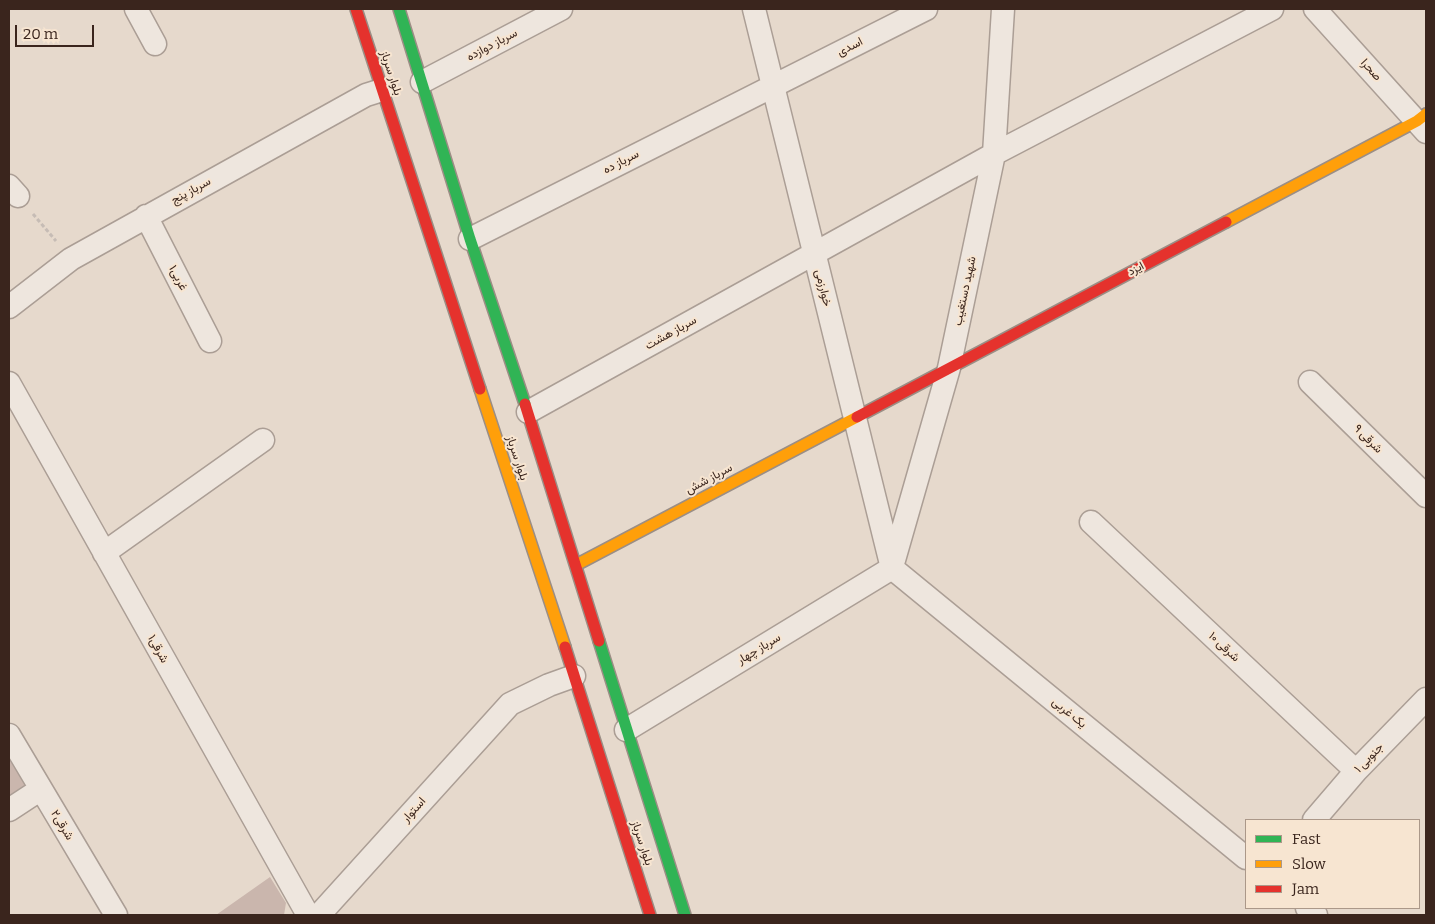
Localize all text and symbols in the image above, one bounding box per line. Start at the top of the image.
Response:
scale bar [18,15,96,47]
text: 20 m [23,25,58,43]
street label: سرباز دوازده [464,26,520,64]
street label: اسدی [835,34,865,60]
street label: بلوار سرباز [377,49,405,97]
street label: صحرا [1357,56,1385,84]
street label: سرباز ده [601,147,641,177]
street label: سرباز پنج [169,174,213,208]
street label: شهید دستغیب [951,255,979,327]
street label: ایزد [1125,259,1147,279]
street label: غربی۱ [165,263,191,293]
street label: خوارزمی [811,268,835,308]
street label: سرباز هشت [643,313,699,353]
street label: شرقی ۹ [1351,422,1385,456]
street label: بلوار سرباز [503,434,531,482]
street label: سرباز شش [683,461,735,497]
street label: شرقی ۱۰ [1205,629,1243,665]
street label: سرباز چهار [735,630,783,668]
street label: شرقی۱ [144,632,172,666]
street label: یک غربی [1049,695,1089,731]
street label: جنوبی ۱ [1351,740,1387,776]
street label: استوار [399,794,429,826]
street label: شرقی۲ [47,807,77,843]
street label: بلوار سرباز [628,819,656,867]
legend [1245,819,1420,909]
text: Fast [1292,830,1321,848]
text: Slow [1292,855,1326,873]
text: Jam [1292,880,1319,898]

